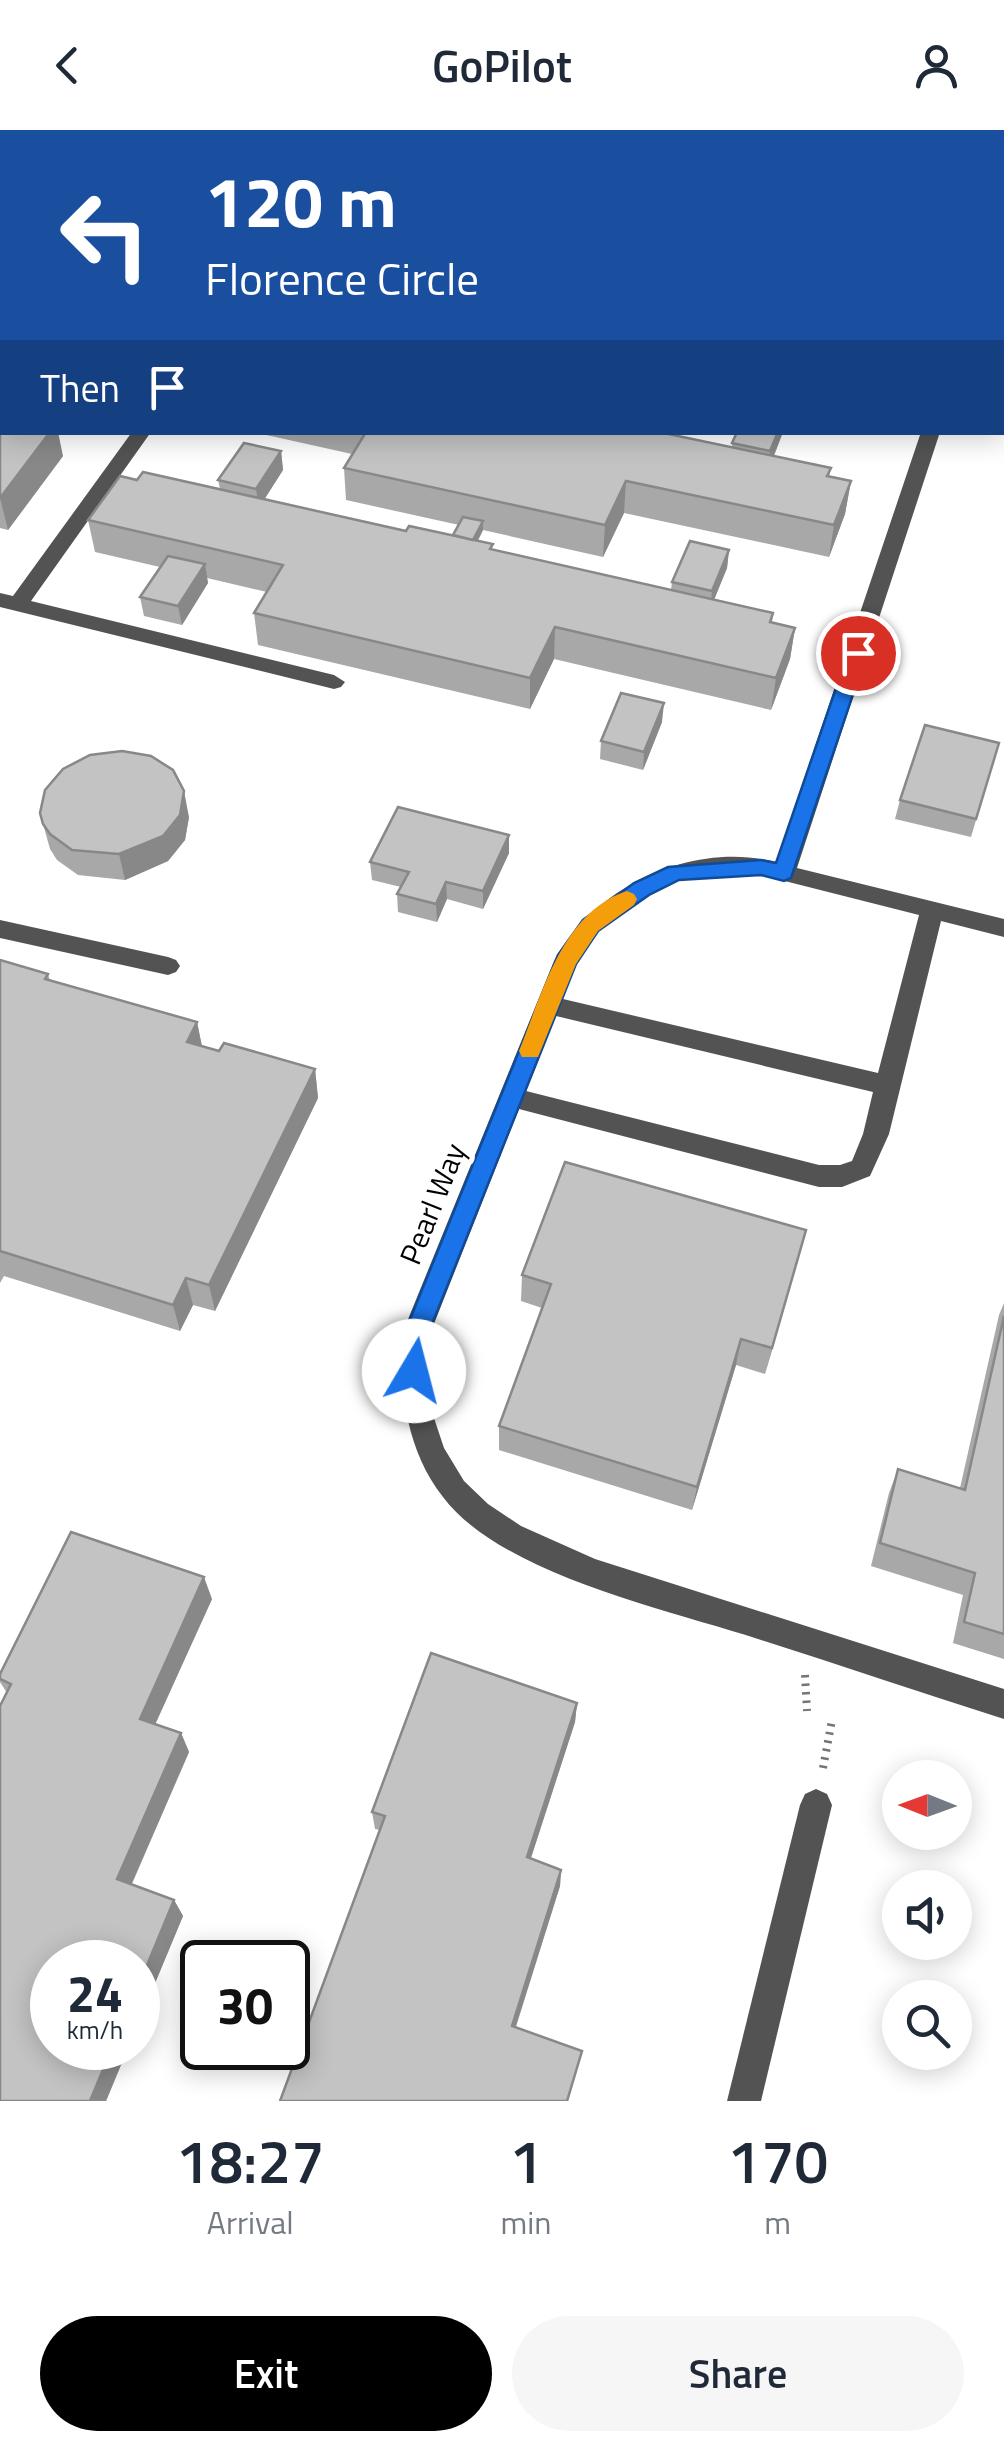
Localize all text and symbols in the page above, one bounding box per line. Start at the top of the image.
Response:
text: GoPilot [432,31,572,99]
icon: back [40,38,95,93]
icon: person [909,38,964,93]
text: 120 m [205,148,397,254]
icon: left [40,170,170,300]
text: Florence Circle [205,244,479,312]
text: Then [40,359,120,417]
icon: arrive [140,360,195,415]
pin [816,611,901,696]
icon: arrive [831,626,886,681]
street label: Pearl Way [387,1136,477,1271]
position arrow [362,1319,466,1423]
north arrow [882,1760,972,1850]
map controls [882,1760,972,2070]
button: sound [882,1870,972,1960]
speed limit sign: 30 [180,1940,310,2070]
text: 24 [67,1955,123,2031]
button: search [882,1980,972,2070]
text: km/h [67,2011,123,2049]
text: 18:27 [176,2115,325,2206]
text: 1 [509,2115,543,2206]
text: 170 [727,2115,828,2206]
text: Arrival [207,2198,294,2246]
text: min [500,2198,551,2246]
text: m [764,2198,791,2246]
button: Exit [40,2316,492,2431]
button: Share [512,2316,964,2431]

